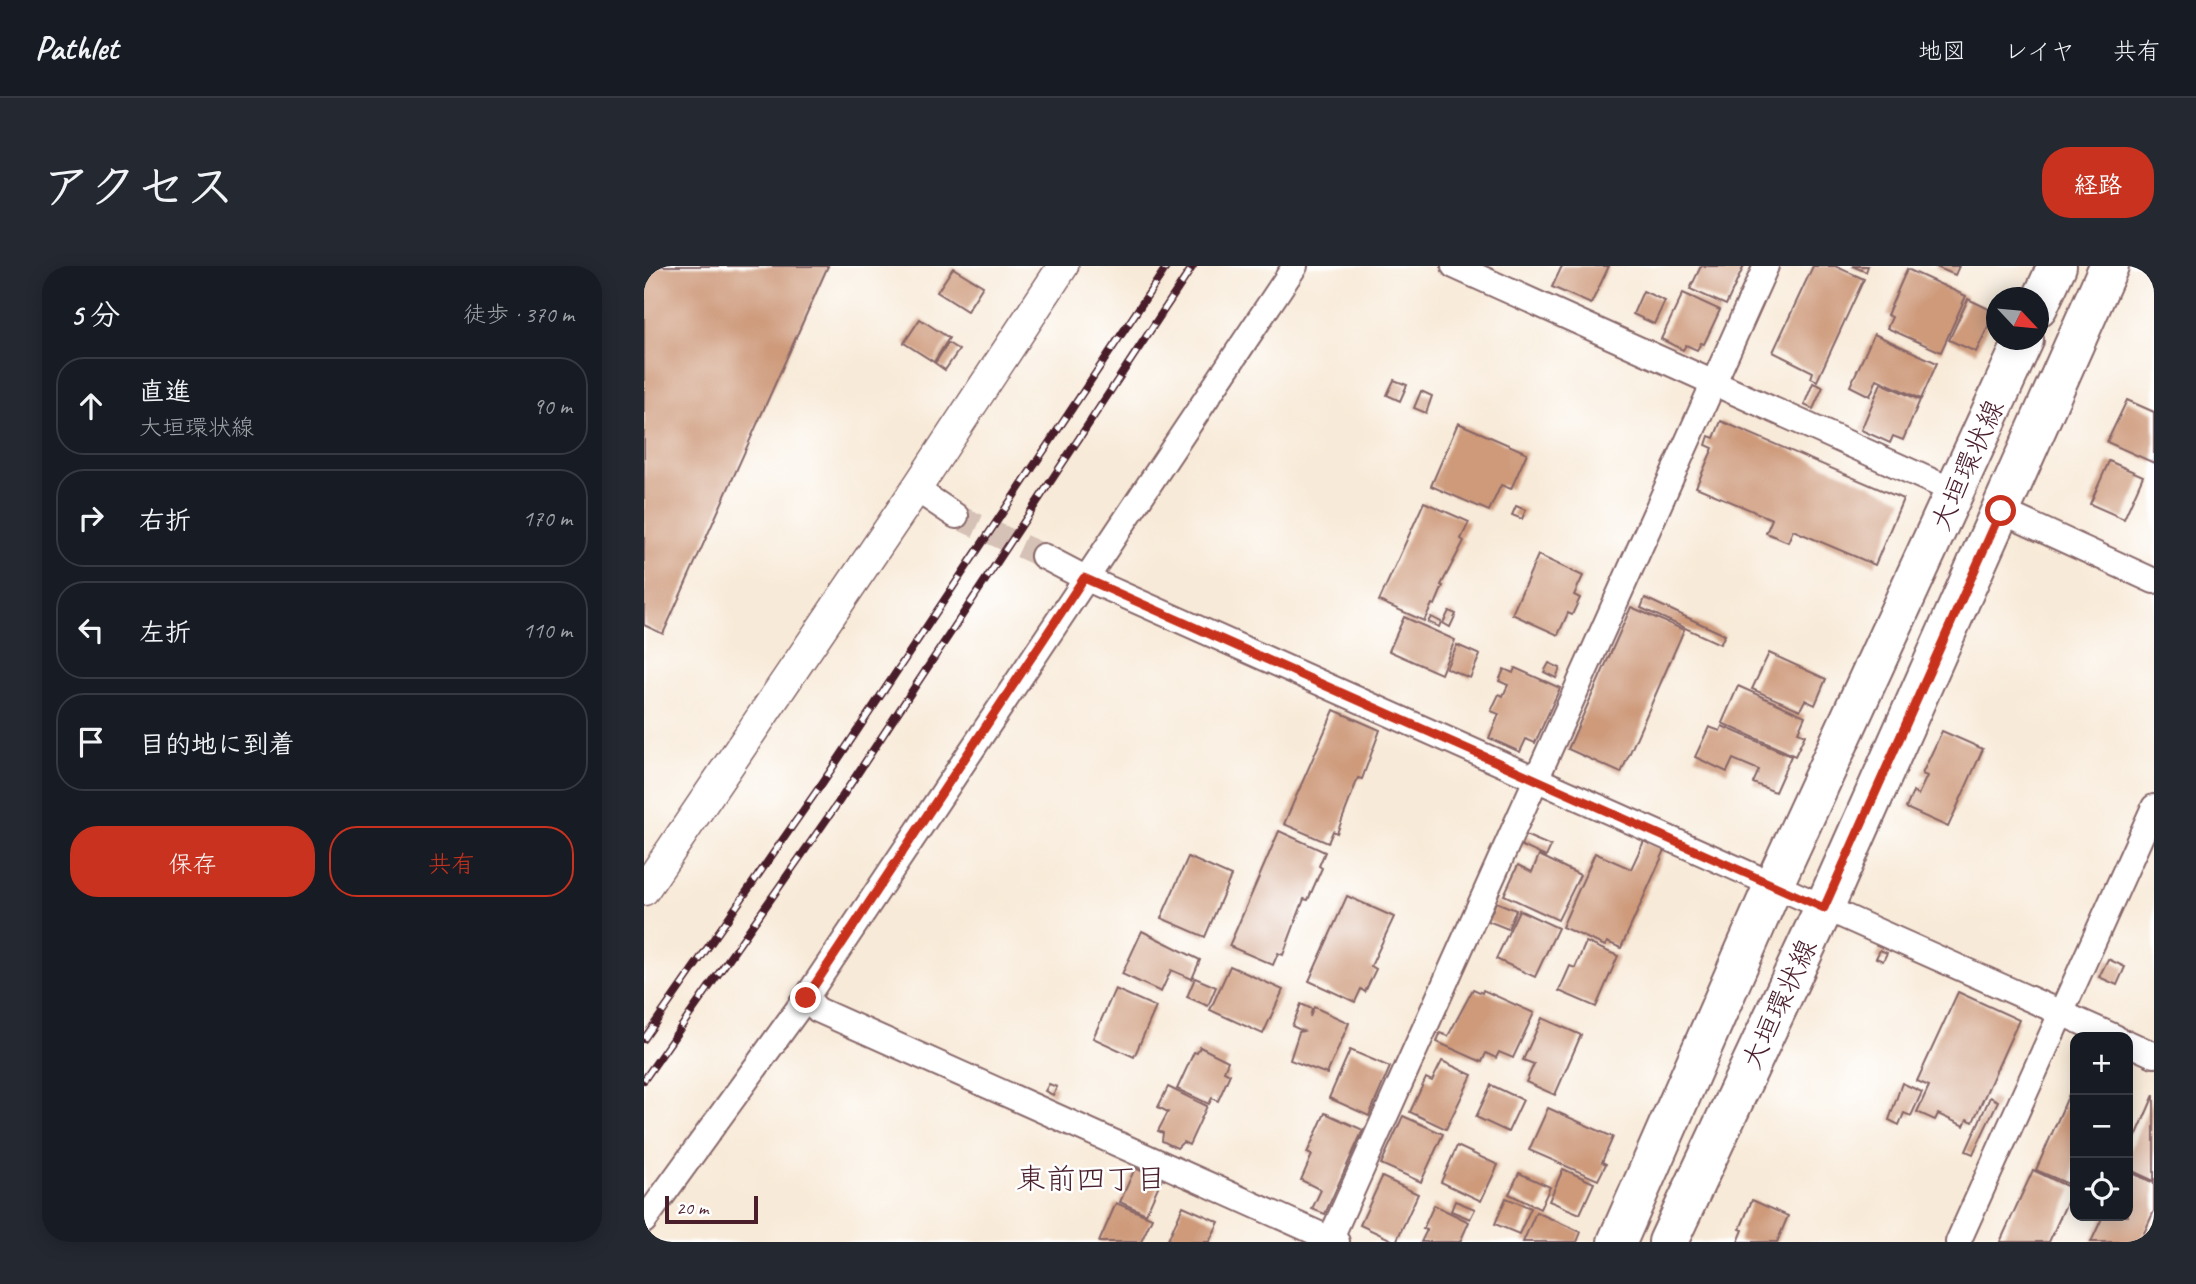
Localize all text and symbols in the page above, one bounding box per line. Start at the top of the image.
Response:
text: Pathlet [35,27,118,69]
text: 地図 [1918,36,1966,66]
text: レイヤ [2004,36,2075,66]
text: 共有 [2113,36,2161,66]
button: 経路 [2042,147,2154,218]
text: アクセス [42,156,235,218]
north arrow [1986,287,2049,350]
text: 5 分 [70,296,120,334]
text: 徒歩 · 370 m [463,300,574,329]
text: 直進 [139,375,191,408]
icon: ahead [72,387,110,425]
text: 90 m [533,392,572,421]
street label: 大垣環状線 [1923,394,2011,536]
text: 大垣環状線 [139,413,254,442]
route start [1985,495,2016,526]
icon: right [72,499,110,537]
text: 右折 [139,504,191,537]
text: 170 m [523,504,572,533]
icon: left [72,611,110,649]
text: 左折 [139,616,191,649]
text: 110 m [523,616,572,645]
icon: arrive [72,723,110,761]
text: 目的地に到着 [139,728,295,761]
button: 保存 [70,826,315,897]
button: 共有 [329,826,574,897]
street label: 大垣環状線 [1734,933,1824,1075]
route end [790,982,821,1013]
map controls [2070,1032,2133,1221]
button: + [2070,1032,2133,1095]
button: − [2070,1095,2133,1158]
button: locate [2070,1158,2133,1221]
district label: 東前四丁目 [1016,1160,1166,1198]
scale bar [665,1193,758,1225]
text: 20 m [676,1196,708,1220]

